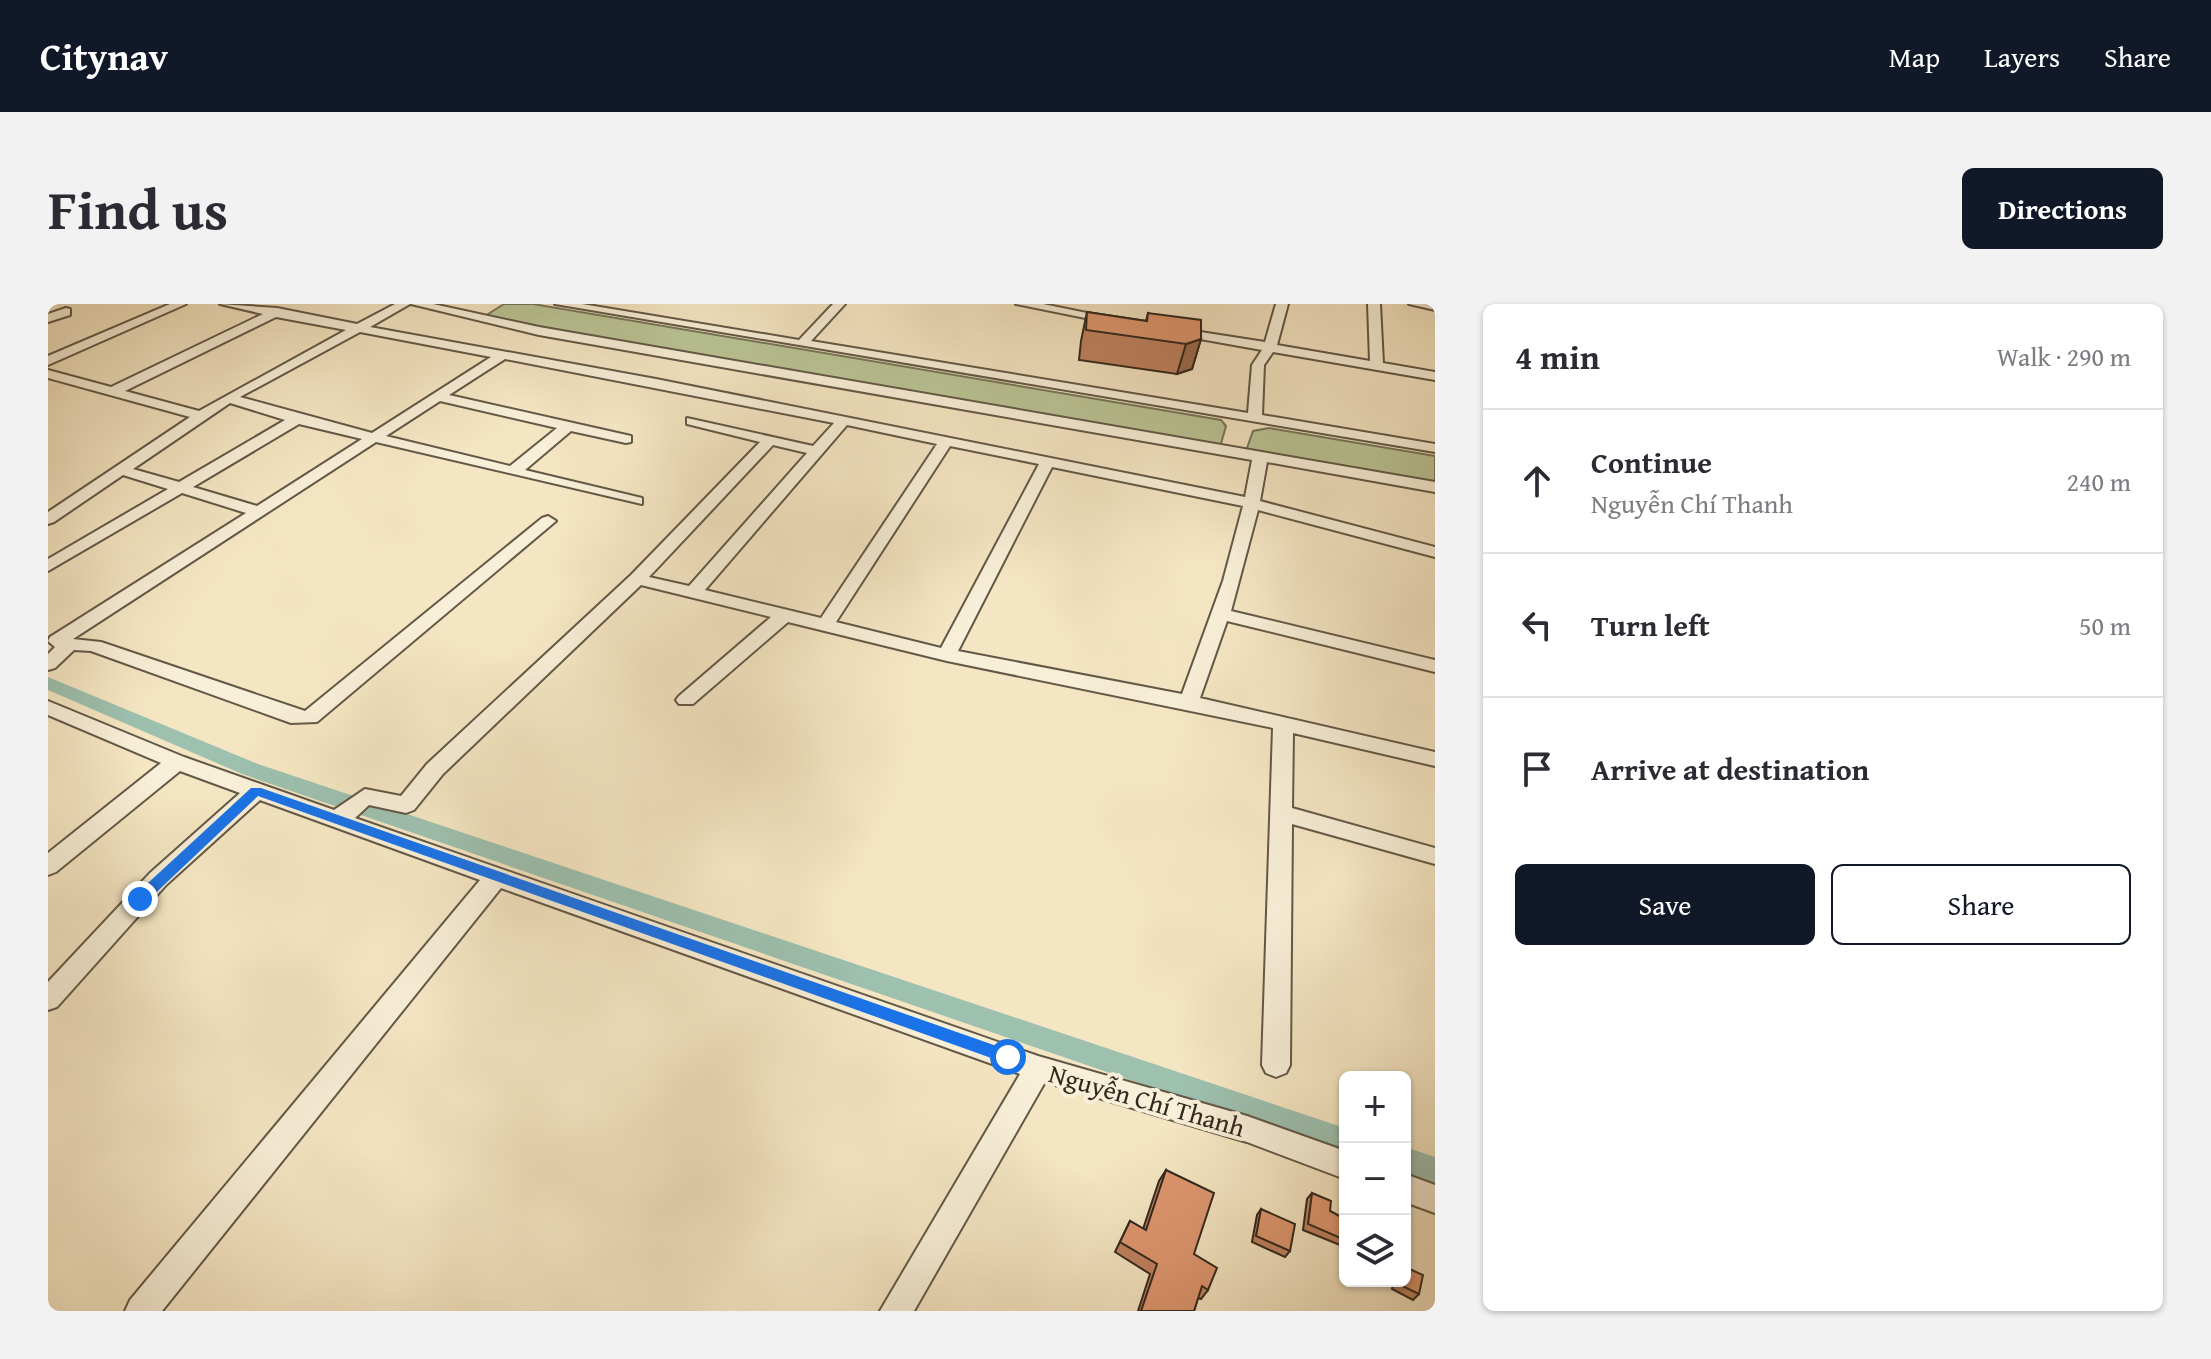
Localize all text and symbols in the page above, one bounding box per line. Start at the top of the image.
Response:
text: Citynav [40,28,168,84]
text: Map [1889,36,1940,77]
text: Layers [1984,36,2060,77]
text: Share [2104,36,2171,77]
text: Find us [48,167,228,250]
button: Directions [1962,168,2163,249]
text: 4 min [1515,332,1600,381]
text: Walk · 290 m [1997,337,2131,376]
text: Continue [1591,440,1712,484]
icon: ahead [1515,459,1559,503]
text: 240 m [2066,462,2131,501]
text: Nguyễn Chí Thanh [1591,484,1793,523]
icon: left [1515,603,1559,647]
text: Turn left [1591,603,1710,647]
text: 50 m [2079,606,2131,645]
icon: arrive [1515,747,1559,791]
text: Arrive at destination [1591,747,1869,791]
button: Save [1515,864,1815,945]
button: Share [1831,864,2131,945]
route end [122,881,158,917]
route start [990,1039,1026,1075]
street label: Nguyễn Chí Thanh [1045,1053,1250,1147]
map controls [1339,1071,1411,1287]
button: + [1339,1071,1411,1143]
button: − [1339,1143,1411,1215]
button: layers [1339,1215,1411,1287]

